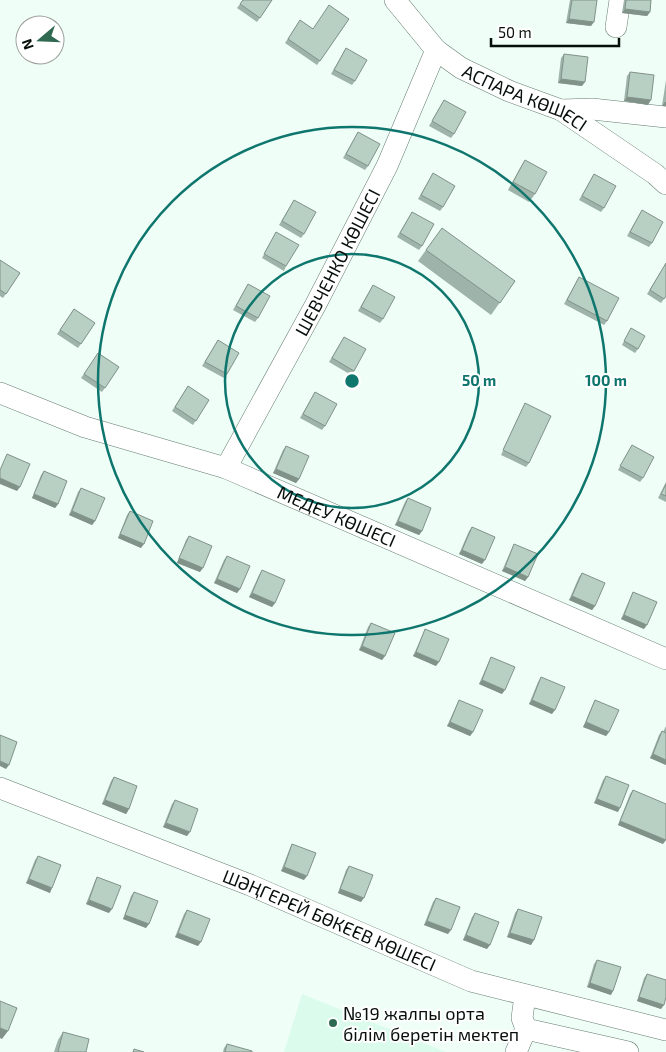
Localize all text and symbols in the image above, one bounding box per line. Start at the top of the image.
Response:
north arrow [15,15,65,65]
scale bar [491,15,618,47]
text: 50 m [498,23,532,41]
text: N [18,37,37,52]
street label: АСПАРА КӨШЕСІ [459,59,591,136]
street label: ШЕВЧЕНКО КӨШЕСІ [290,185,384,339]
text: 50 m [462,371,496,389]
text: 100 m [585,371,627,389]
centre of rings [343,372,361,390]
street label: МЕДЕУ КӨШЕСІ [274,481,399,551]
street label: ШӘҢГЕРЕЙ БӨКЕЕВ КӨШЕСІ [220,865,439,975]
place label: №19 жалпы орта білім беретін мектеп [343,1002,519,1045]
marker: №19 жалпы орта білім беретін мектеп [327,1017,339,1029]

